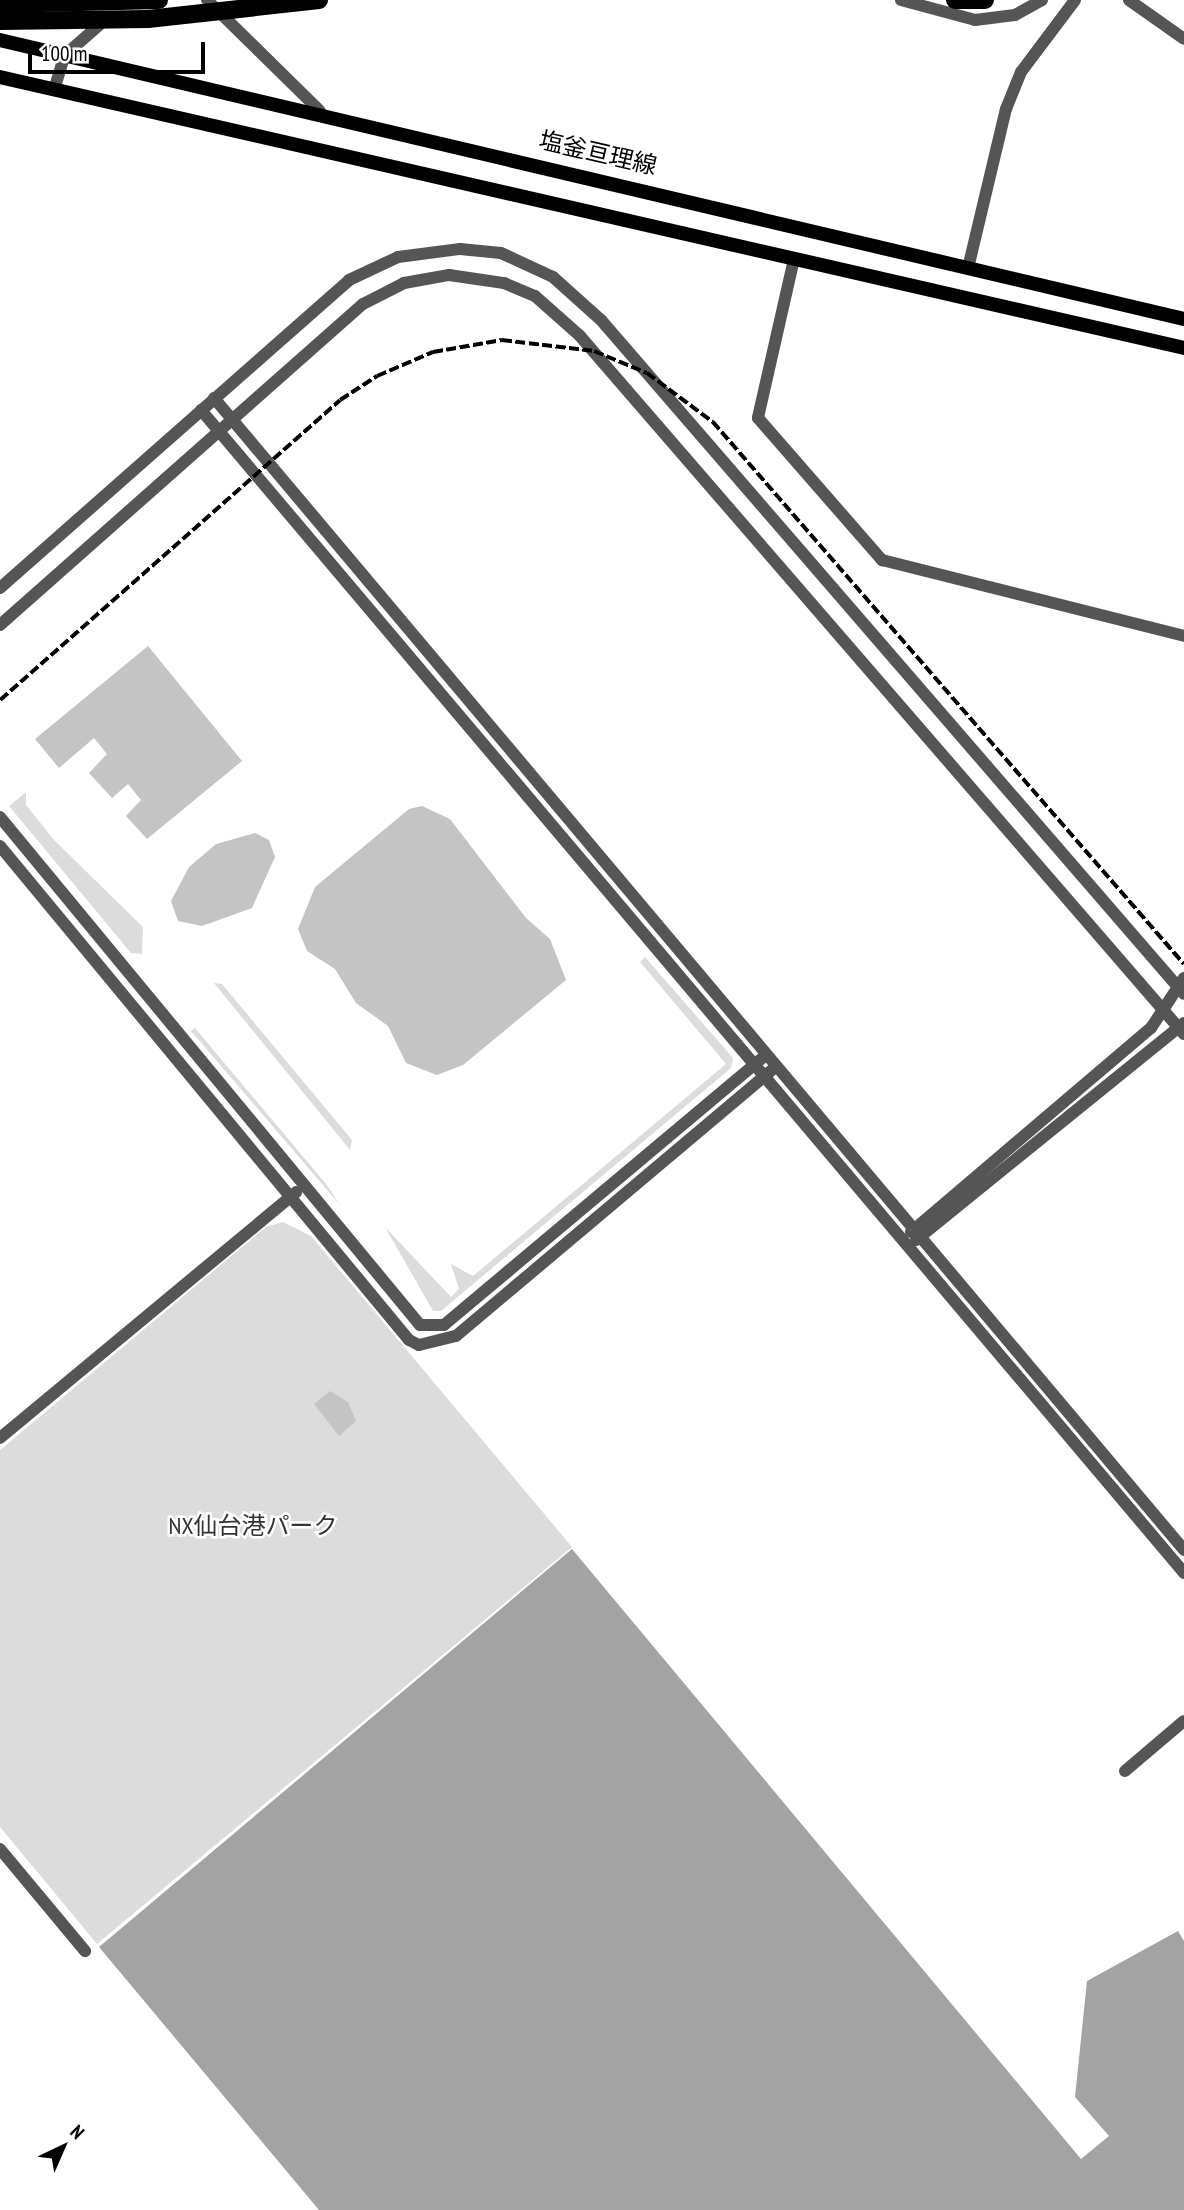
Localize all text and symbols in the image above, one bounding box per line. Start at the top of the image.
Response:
scale bar [32,28,208,72]
text: 100 m [41,40,87,67]
street label: 塩釜亘理線 [536,125,660,181]
park label: NX仙台港パーク [169,1512,337,1540]
north arrow [28,2112,98,2182]
text: N [66,2120,90,2144]

